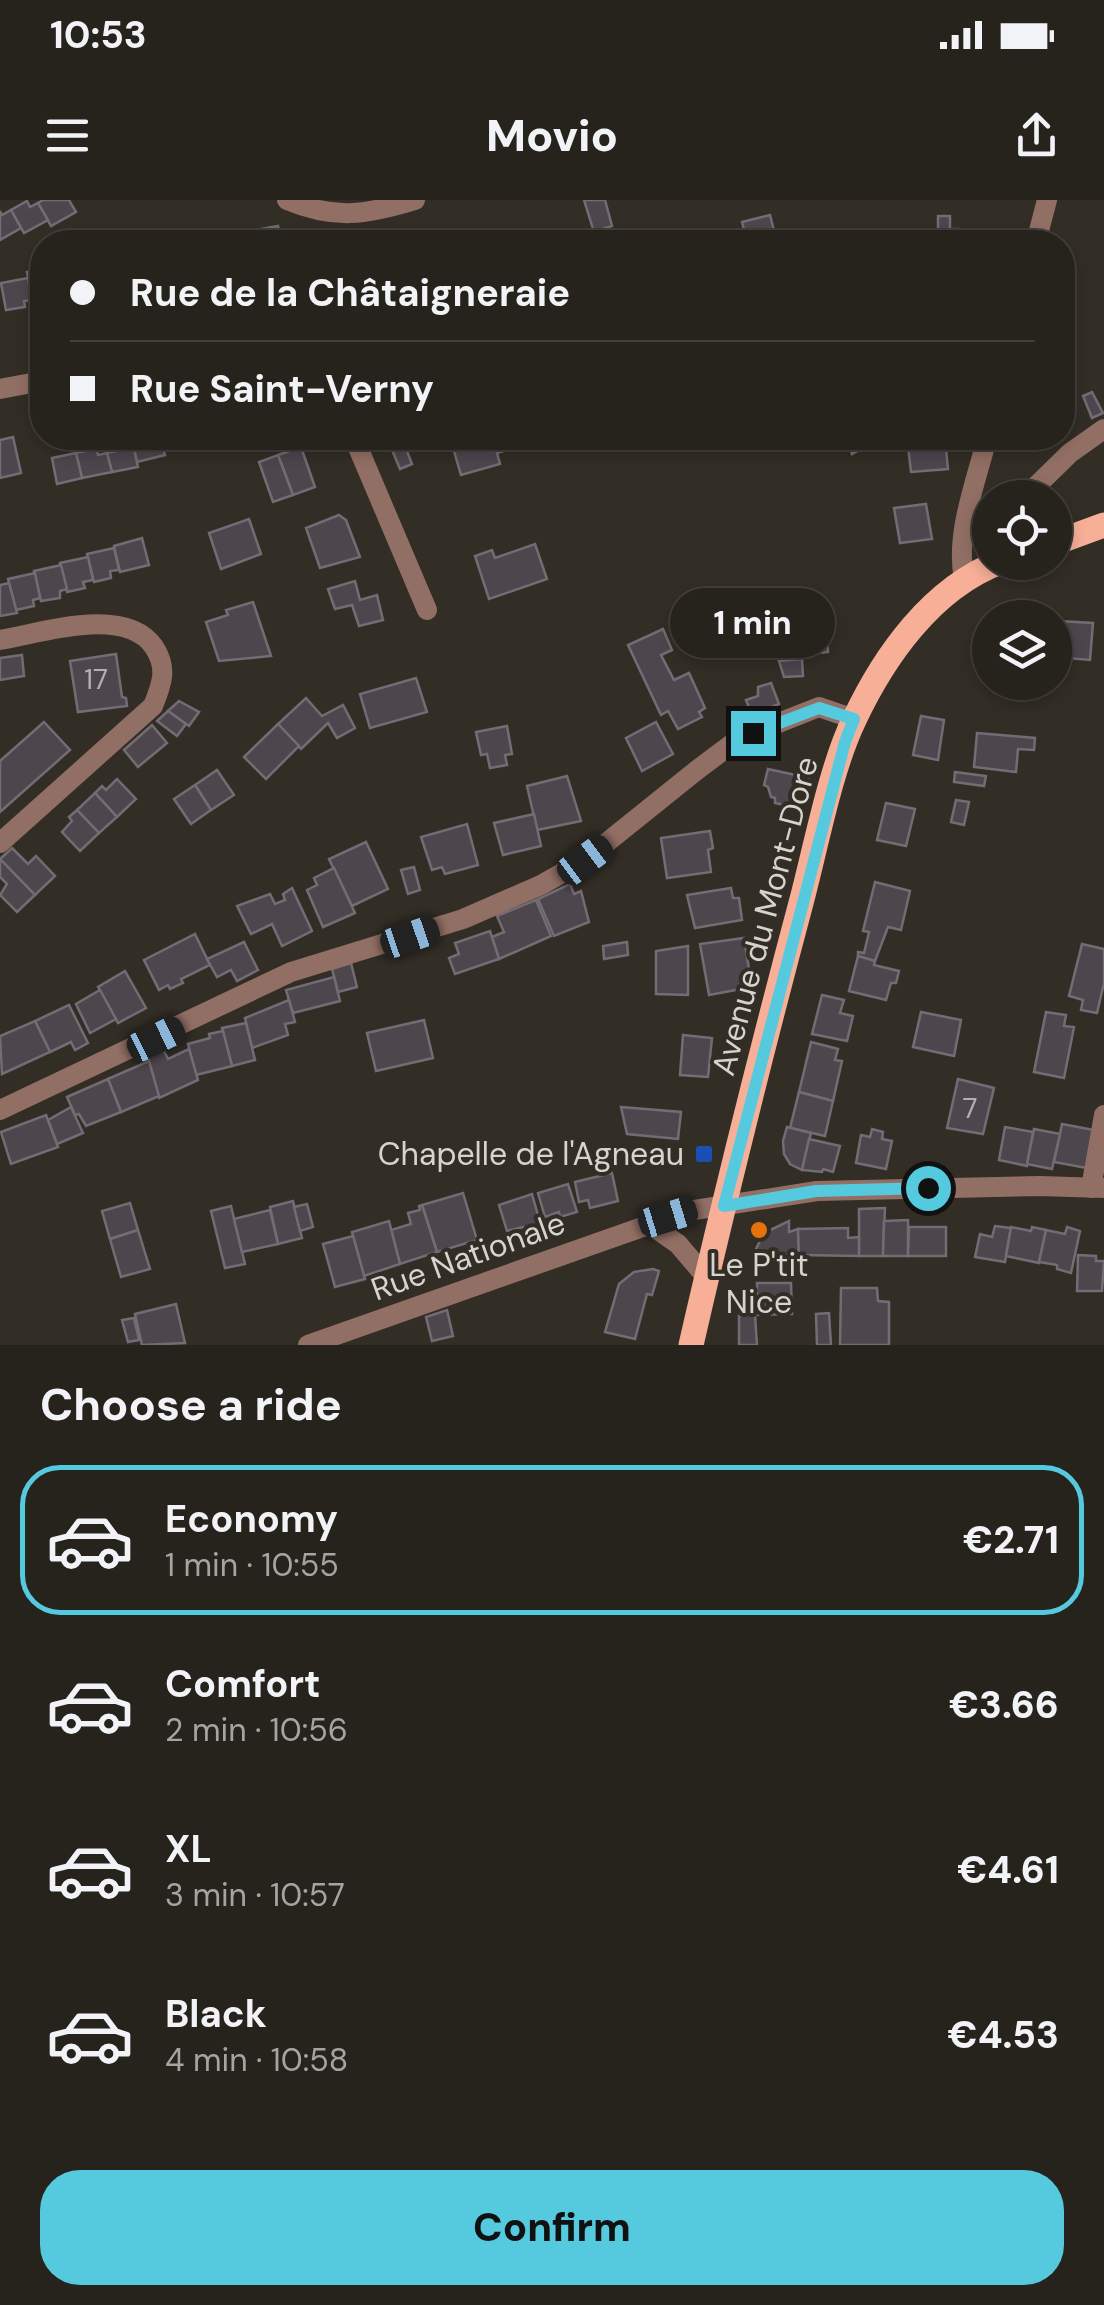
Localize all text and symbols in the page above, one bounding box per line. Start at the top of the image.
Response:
text: 10:53 [50,10,147,60]
text: Movio [486,106,618,165]
icon: menu [40,108,95,163]
icon: share [1009,108,1064,163]
text: Rue de la Châtaigneraie [130,268,570,318]
text: Rue Saint-Verny [130,364,434,414]
map controls [972,480,1072,700]
button: locate [972,480,1072,580]
callout: 1 min [670,588,836,658]
button: layers [972,600,1072,700]
text: 1 min [713,602,792,644]
house number: 17 [84,661,108,698]
route end [731,711,776,756]
street label: Avenue du Mont-Dore [702,752,828,1080]
car [552,830,618,890]
car [377,913,443,961]
car [122,1012,190,1066]
house number: 7 [963,1090,977,1127]
place label: Chapelle de l'Agneau [378,1133,684,1175]
marker: Chapelle de l'Agneau [693,1143,715,1165]
route start [906,1166,951,1211]
car [635,1194,701,1240]
street label: Rue Nationale [365,1201,571,1311]
marker: Le P'tit Nice [748,1219,770,1241]
place label: Le P'tit Nice [709,1244,809,1323]
text: Choose a ride [40,1375,342,1434]
text: Economy [165,1494,338,1544]
icon: car [45,1495,135,1585]
text: €2.71 [963,1515,1059,1565]
text: 1 min · 10:55 [165,1544,339,1586]
text: Comfort [165,1659,321,1709]
icon: car [45,1660,135,1750]
text: €3.66 [949,1680,1059,1730]
text: 2 min · 10:56 [165,1709,348,1751]
text: XL [165,1824,212,1874]
icon: car [45,1825,135,1915]
text: €4.61 [957,1845,1059,1895]
text: 3 min · 10:57 [165,1874,345,1916]
text: Black [165,1989,267,2039]
icon: car [45,1990,135,2080]
text: €4.53 [948,2010,1059,2060]
text: 4 min · 10:58 [165,2039,348,2081]
button: Confirm [40,2170,1064,2285]

